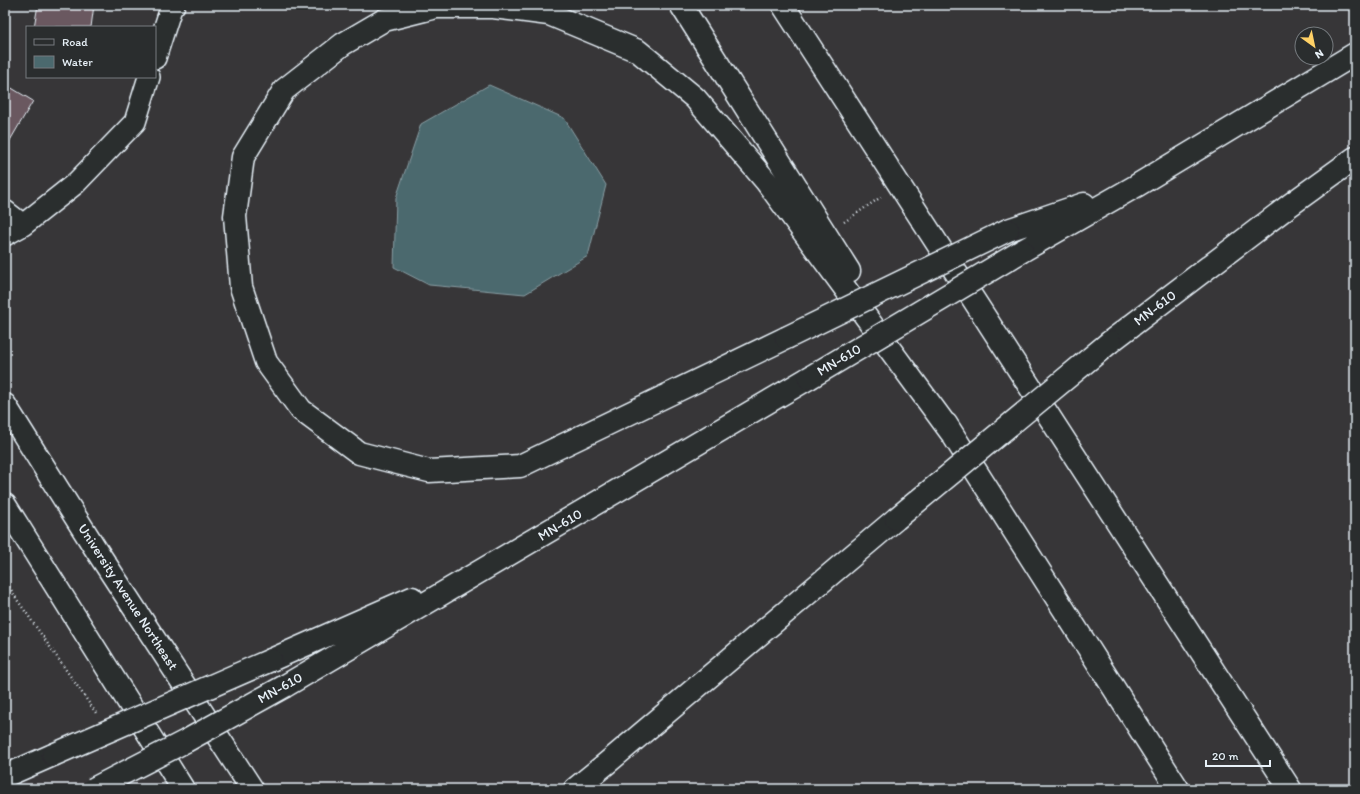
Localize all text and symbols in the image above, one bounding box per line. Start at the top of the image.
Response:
legend [26,26,156,78]
north arrow [1294,26,1334,66]
text: Road [62,35,88,49]
text: N [1313,46,1326,61]
text: Water [62,55,93,69]
street label: MN-610 [1130,287,1180,329]
street label: MN-610 [814,340,864,380]
street label: MN-610 [535,505,585,545]
street label: University Avenue Northeast [74,521,182,673]
street label: MN-610 [255,669,305,707]
scale bar [1206,742,1270,768]
text: 20 m [1212,749,1239,763]

